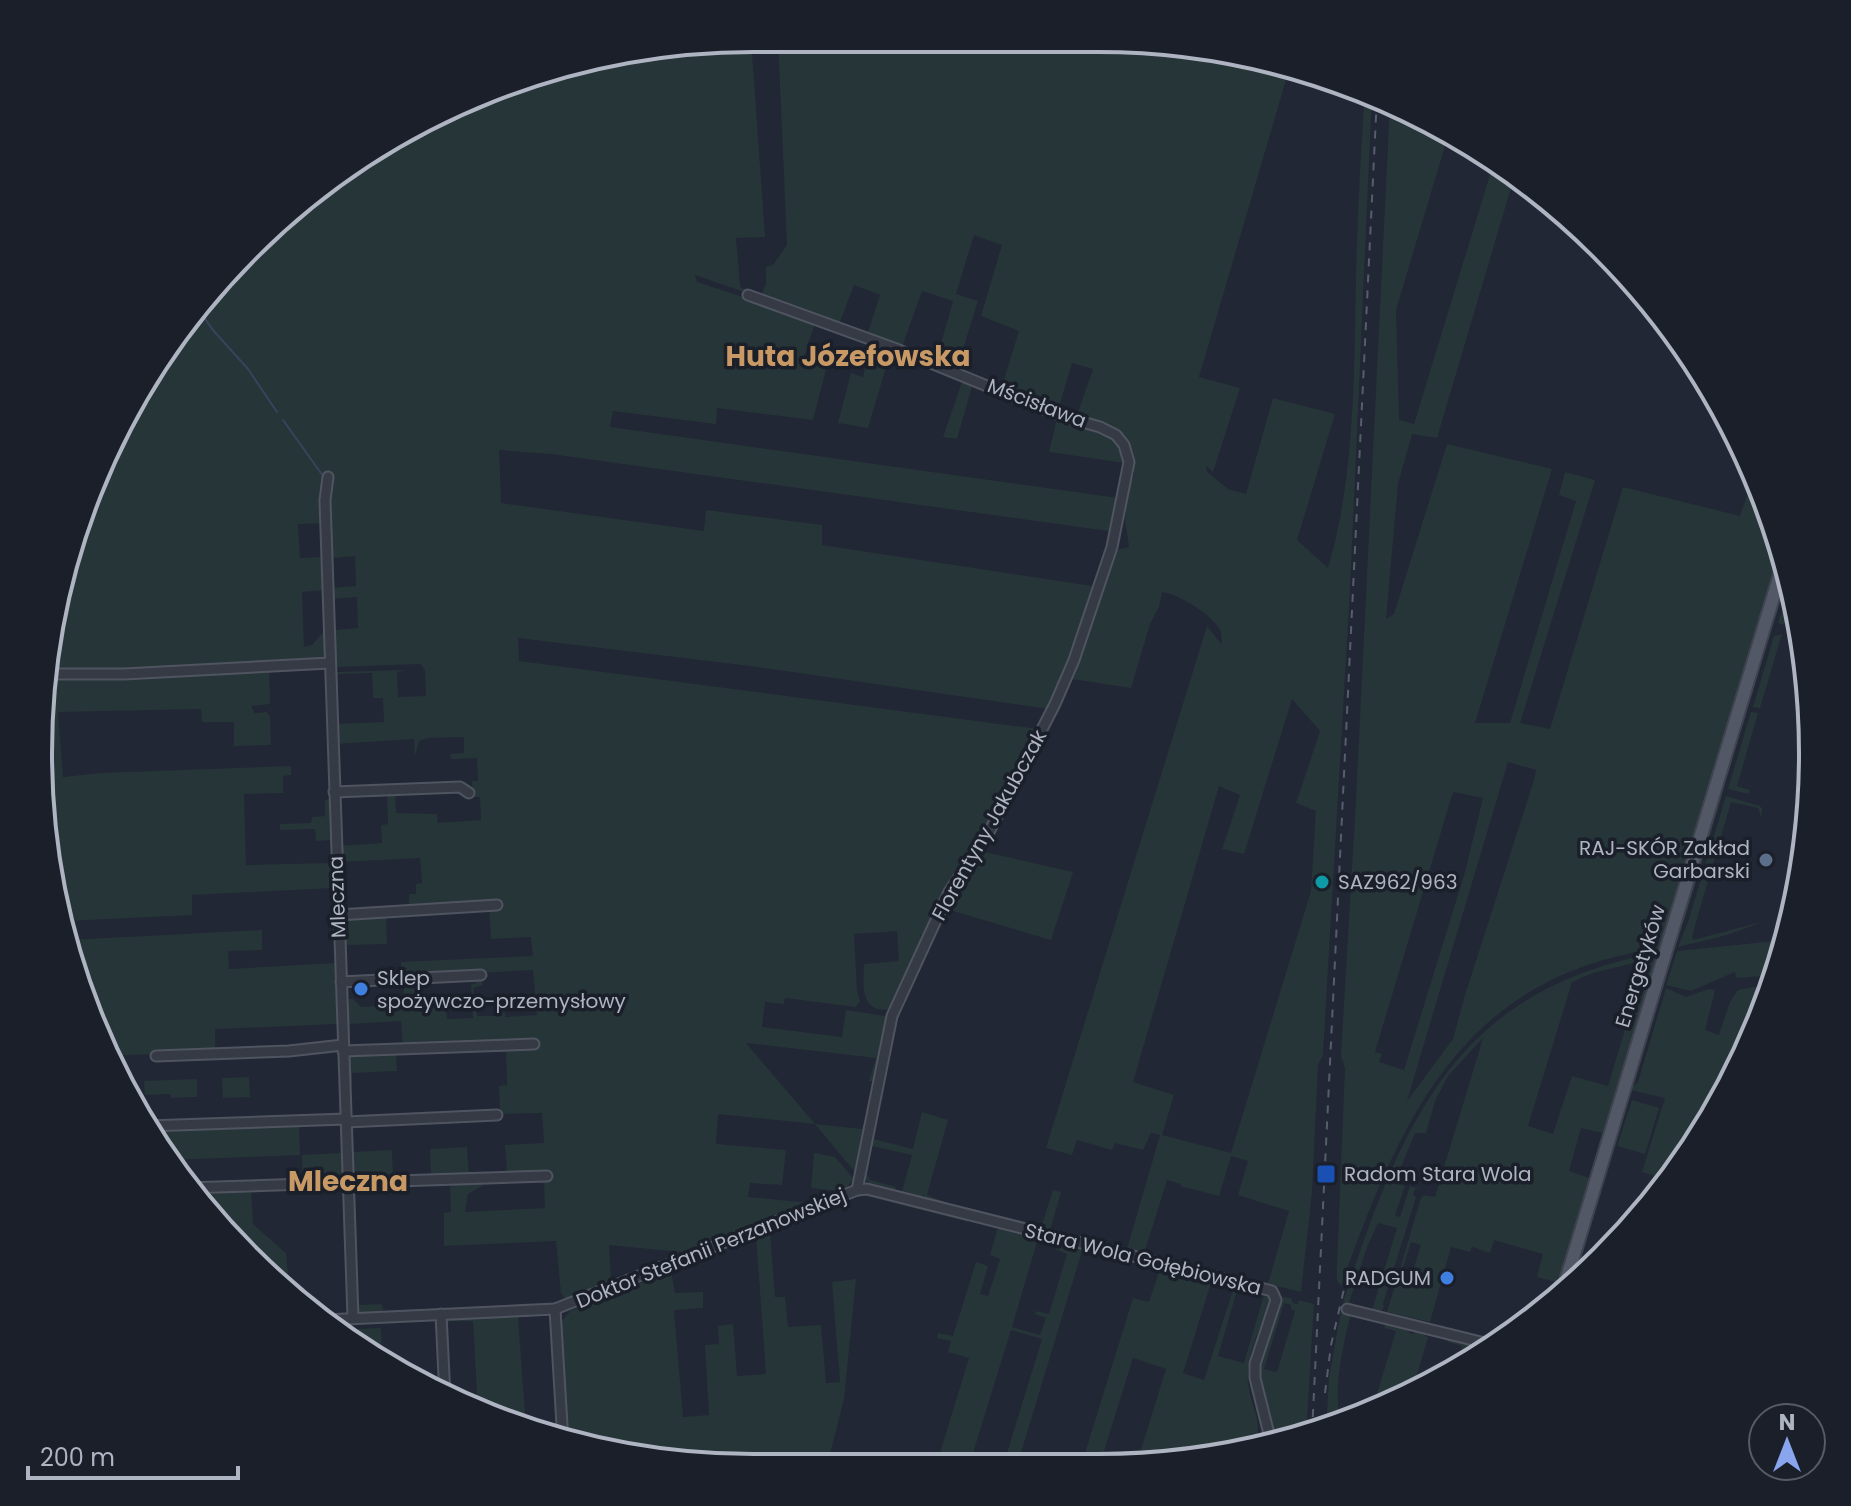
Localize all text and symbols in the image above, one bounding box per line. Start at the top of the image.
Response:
district label: Huta Józefowska [726,337,970,376]
street label: Mścisława [984,371,1090,435]
street label: Florentyny Jakubczak [925,724,1054,925]
place label: RAJ-SKÓR Zakład Garbarski [1579,834,1750,885]
marker: RAJ-SKÓR Zakład Garbarski [1757,851,1775,869]
street label: Mleczna [322,855,352,939]
place label: SAZ962/963 [1338,868,1457,896]
marker: SAZ962/963 [1313,873,1331,891]
street label: Energetyków [1608,901,1672,1031]
place label: Sklep spożywczo-przemysłowy [377,964,626,1015]
marker: Sklep spożywczo-przemysłowy [352,980,370,998]
place label: Radom Stara Wola [1344,1160,1532,1188]
district label: Mleczna [288,1162,408,1201]
marker: Radom Stara Wola [1315,1163,1337,1185]
street label: Doktor Stefanii Perzanowskiej [572,1181,850,1315]
street label: Stara Wola Gołębiowska [1022,1216,1264,1302]
place label: RADGUM [1345,1264,1431,1292]
marker: RADGUM [1438,1269,1456,1287]
north arrow [1747,1402,1827,1482]
text: N [1779,1407,1795,1438]
scale bar [28,1430,238,1480]
text: 200 m [40,1441,115,1474]

